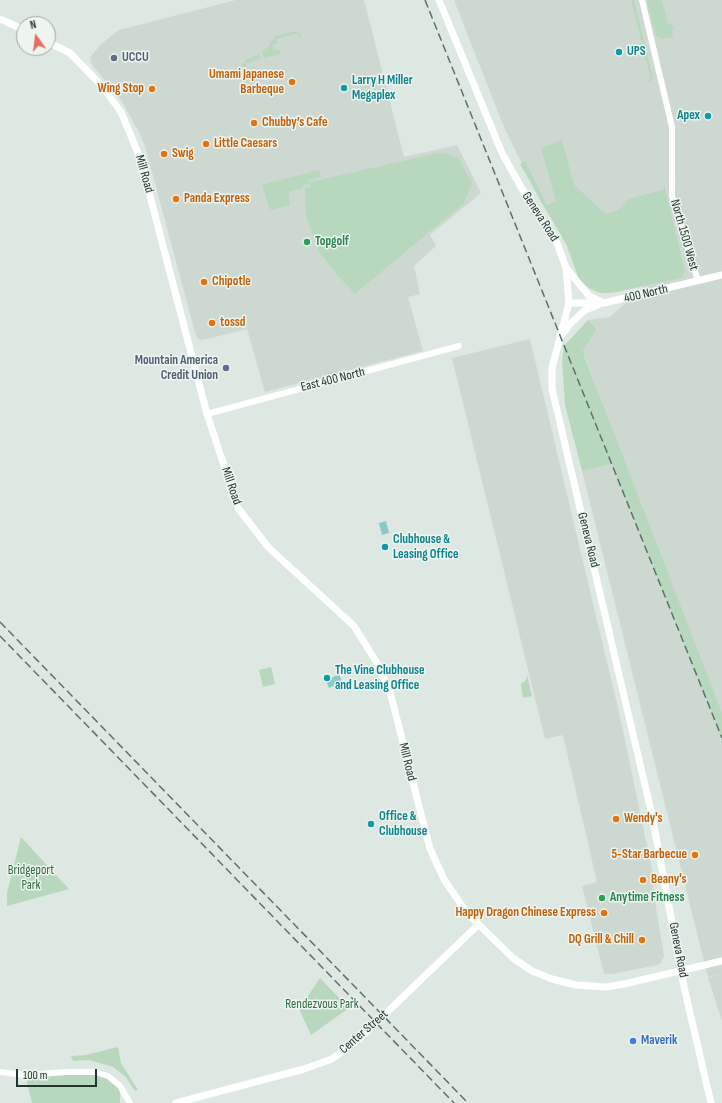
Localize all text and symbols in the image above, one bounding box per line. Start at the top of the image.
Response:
north arrow [16,16,56,56]
text: N [29,18,38,32]
place label: UPS [627,44,646,60]
marker: UPS [614,47,624,57]
place label: UCCU [122,50,149,66]
marker: UCCU [109,53,119,63]
place label: Umami Japanese Barbeque [209,67,284,98]
place label: Larry H Miller Megaplex [352,73,413,104]
marker: Umami Japanese Barbeque [287,77,297,87]
place label: Wing Stop [98,81,144,97]
marker: Larry H Miller Megaplex [339,83,349,93]
marker: Wing Stop [147,84,157,94]
place label: Apex [677,108,700,124]
marker: Apex [703,111,713,121]
place label: Chubby’s Cafe [262,115,328,131]
marker: Chubby’s Cafe [249,118,259,128]
place label: Little Caesars [214,136,277,152]
marker: Little Caesars [201,139,211,149]
place label: Swig [172,146,194,162]
marker: Swig [159,149,169,159]
street label: Mill Road [131,153,157,195]
street label: Geneva Road [518,189,562,245]
place label: Panda Express [184,191,250,207]
marker: Panda Express [171,194,181,204]
street label: North 1500 West [666,198,702,272]
place label: Topgolf [315,234,349,250]
marker: Topgolf [302,237,312,247]
place label: Chipotle [212,274,251,290]
marker: Chipotle [199,277,209,287]
street label: 400 North [623,281,669,307]
place label: tossd [220,315,245,331]
marker: tossd [207,318,217,328]
place label: Mountain America Credit Union [135,353,218,384]
marker: Mountain America Credit Union [221,363,231,373]
street label: East 400 North [299,365,367,395]
street label: Mill Road [217,465,245,507]
street label: Geneva Road [574,511,602,569]
place label: Clubhouse & Leasing Office [393,532,459,563]
marker: Clubhouse & Leasing Office [380,542,390,552]
place label: The Vine Clubhouse and Leasing Office [335,663,425,694]
marker: The Vine Clubhouse and Leasing Office [322,673,332,683]
street label: Mill Road [395,741,419,783]
place label: Office & Clubhouse [379,809,427,840]
place label: Wendy's [624,811,663,827]
marker: Wendy's [611,814,621,824]
marker: Office & Clubhouse [366,819,376,829]
place label: 5-Star Barbecue [611,847,687,863]
marker: 5-Star Barbecue [690,850,700,860]
park label: Bridgeport Park [8,863,54,894]
place label: Beany's [651,872,687,888]
marker: Beany's [638,875,648,885]
place label: Anytime Fitness [610,890,684,906]
marker: Anytime Fitness [597,893,607,903]
place label: Happy Dragon Chinese Express [455,905,596,921]
marker: Happy Dragon Chinese Express [599,908,609,918]
street label: Geneva Road [665,921,691,979]
place label: DQ Grill & Chill [568,932,634,948]
marker: DQ Grill & Chill [637,935,647,945]
park label: Rendezvous Park [285,997,359,1013]
street label: Center Street [336,1007,392,1057]
place label: Maverik [641,1033,677,1049]
marker: Maverik [628,1036,638,1046]
scale bar [18,1061,99,1087]
text: 100 m [23,1068,48,1083]

